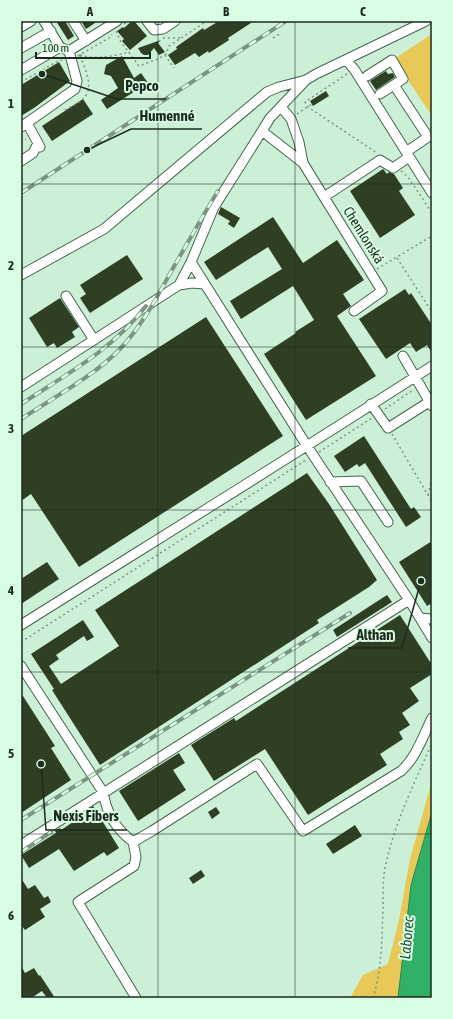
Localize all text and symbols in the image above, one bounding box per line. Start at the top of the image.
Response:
text: A [86,4,94,19]
text: B [223,4,230,19]
text: C [360,4,366,19]
scale bar [36,34,150,60]
text: 100 m [42,41,69,55]
callout: Pepco [117,72,166,99]
text: Pepco [125,77,159,94]
text: 1 [8,96,14,111]
callout: Humenné [131,102,202,129]
text: Humenné [140,107,195,124]
street label: Chemlonská [340,204,388,266]
text: 2 [8,258,14,273]
text: 3 [8,421,14,436]
text: 4 [7,583,14,598]
callout: Althan [348,621,402,648]
text: Althan [355,626,394,643]
text: 5 [8,746,14,761]
callout: Nexis Fibers [46,803,127,830]
text: Nexis Fibers [53,807,119,824]
text: 6 [8,908,14,923]
water label: Laborec [396,915,417,960]

